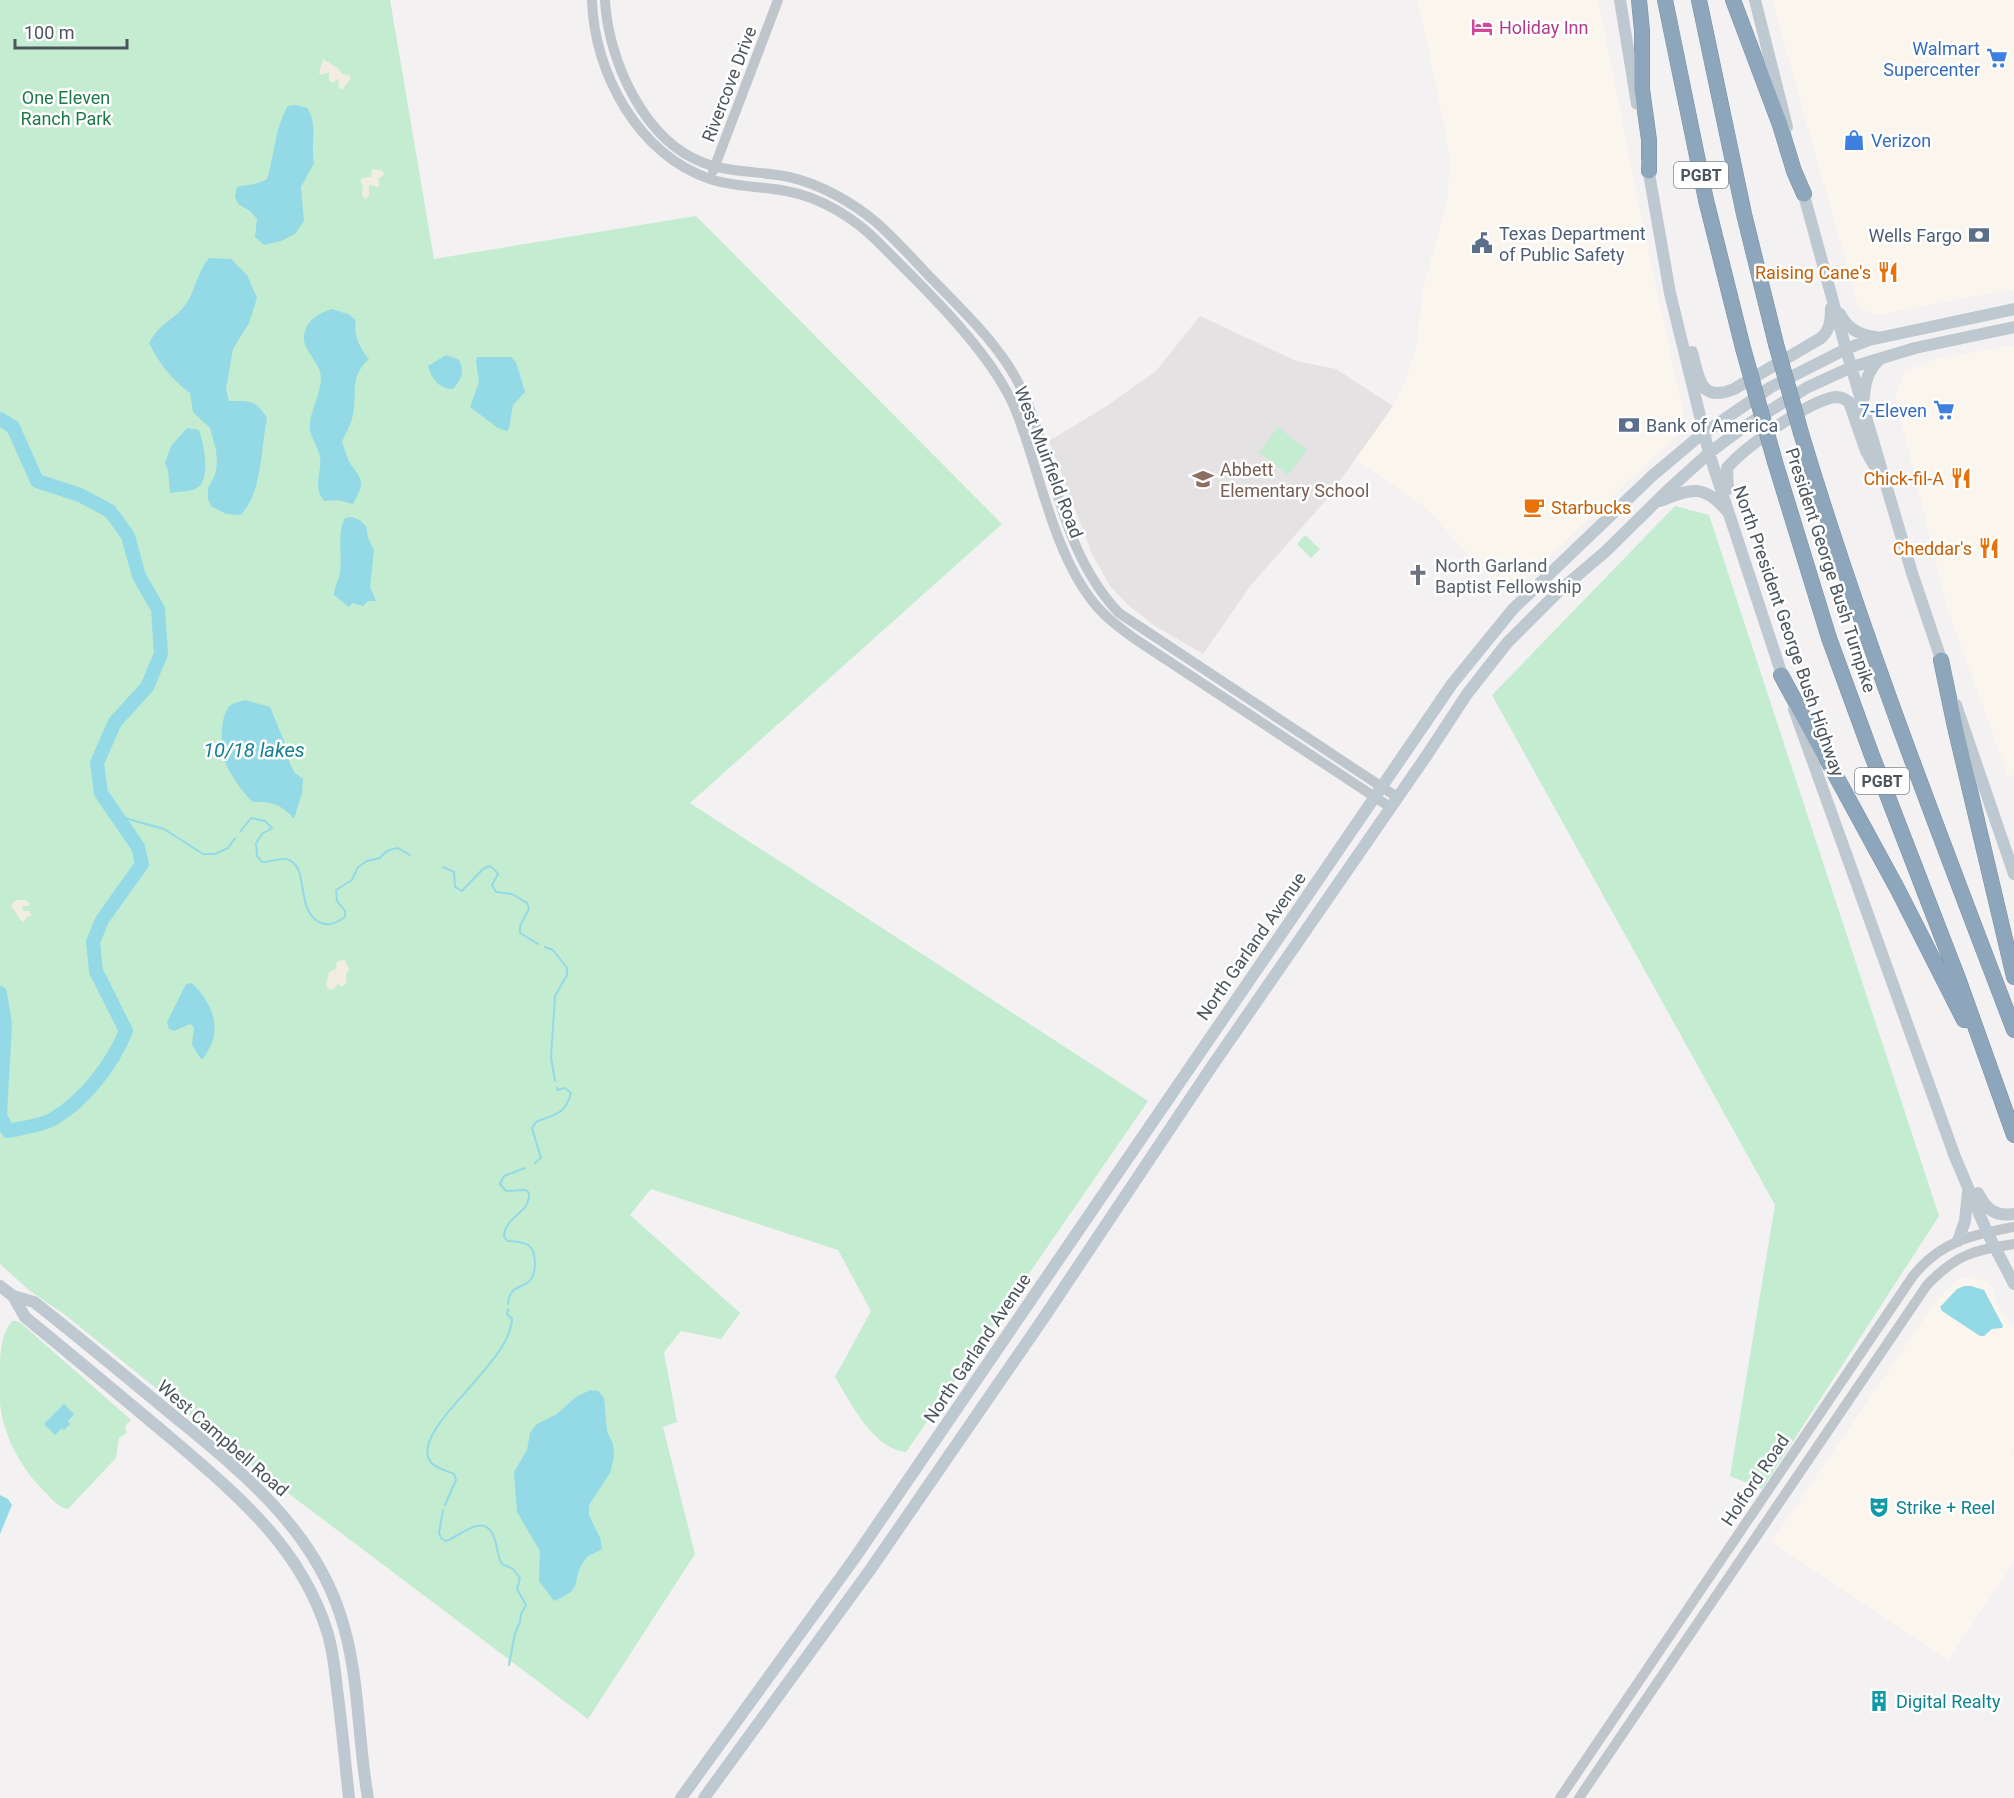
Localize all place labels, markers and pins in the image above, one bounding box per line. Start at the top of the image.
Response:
hotel icon: Holiday Inn [1470,15,1494,39]
place label: Holiday Inn [1499,17,1588,38]
place label: Walmart Supercenter [1883,38,1980,80]
supermarket icon: Walmart Supercenter [1985,46,2009,70]
shop icon: Verizon [1842,128,1866,152]
place label: Verizon [1871,130,1931,151]
place label: Texas Department of Public Safety [1499,223,1646,265]
bank icon: Wells Fargo [1967,223,1991,247]
place label: Wells Fargo [1869,225,1962,246]
public building icon: Texas Department of Public Safety [1470,231,1494,255]
restaurant icon: Raising Cane's [1876,260,1900,284]
place label: Raising Cane's [1755,262,1871,283]
supermarket icon: 7-Eleven [1932,398,1956,422]
place label: 7-Eleven [1860,400,1927,421]
bank icon: Bank of America [1617,413,1641,437]
place label: Bank of America [1646,415,1778,436]
place label: Abbett Elementary School [1220,459,1369,501]
restaurant icon: Chick-fil-A [1949,466,1973,490]
school or university icon: Abbett Elementary School [1191,467,1215,491]
place label: Chick-fil-A [1863,468,1944,489]
cafe icon: Starbucks [1522,495,1546,519]
place label: Starbucks [1551,497,1631,518]
restaurant icon: Cheddar's [1977,536,2001,560]
place label: Cheddar's [1893,538,1972,559]
place label: North Garland Baptist Fellowship [1435,555,1582,597]
church icon: North Garland Baptist Fellowship [1406,563,1430,587]
theatre icon: Strike + Reel [1867,1495,1891,1519]
place label: Strike + Reel [1896,1497,1995,1518]
building icon: Digital Realty [1867,1689,1891,1713]
place label: Digital Realty [1896,1691,2001,1712]

